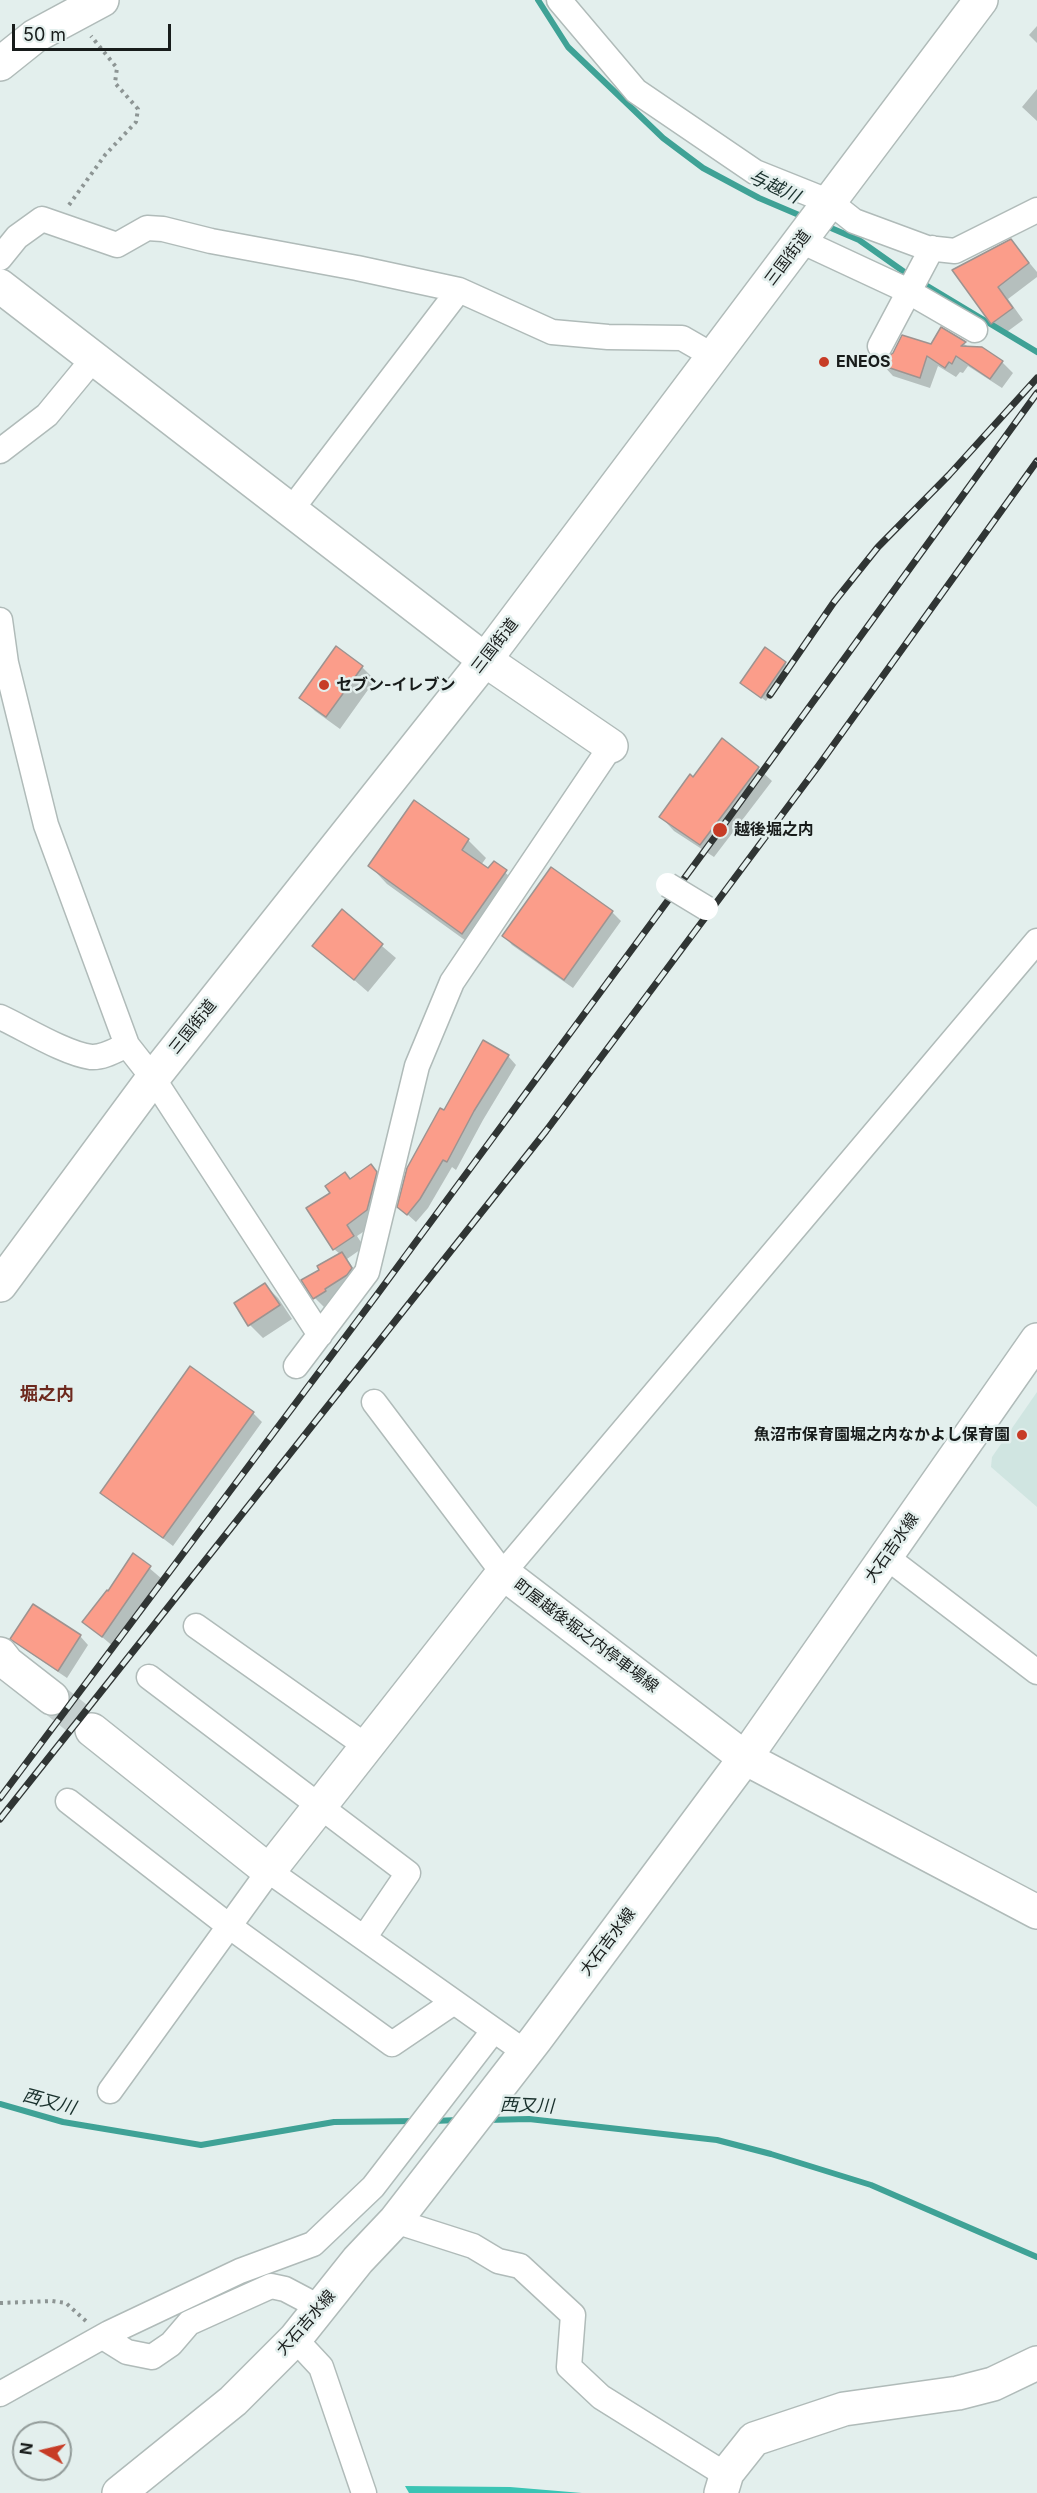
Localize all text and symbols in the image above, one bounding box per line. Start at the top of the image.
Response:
scale bar [15,12,174,50]
text: 50 m [23,24,66,45]
water label: 与越川 [745,166,803,208]
street label: 三国街道 [761,227,815,289]
place label: ENEOS [836,352,890,372]
marker: ENEOS [817,355,831,369]
street label: 三国街道 [468,615,522,677]
place label: セブン-イレブン [336,675,455,695]
marker: セブン-イレブン [317,678,331,692]
place label: 越後堀之内 [734,820,814,840]
marker: 越後堀之内 [711,821,729,839]
street label: 三国街道 [165,996,221,1058]
district label: 堀之内 [20,1384,74,1406]
place label: 魚沼市保育園堀之内なかよし保育園 [754,1425,1010,1445]
marker: 魚沼市保育園堀之内なかよし保育園 [1015,1428,1029,1442]
street label: 大石吉水線 [861,1510,923,1586]
street label: 町屋越後堀之内停車場線 [510,1575,662,1697]
street label: 大石吉水線 [576,1904,640,1980]
water label: 西又川 [20,2085,78,2119]
water label: 西又川 [500,2094,554,2118]
street label: 大石吉水線 [273,2287,339,2359]
north arrow [12,2421,72,2481]
text: N [15,2441,37,2456]

